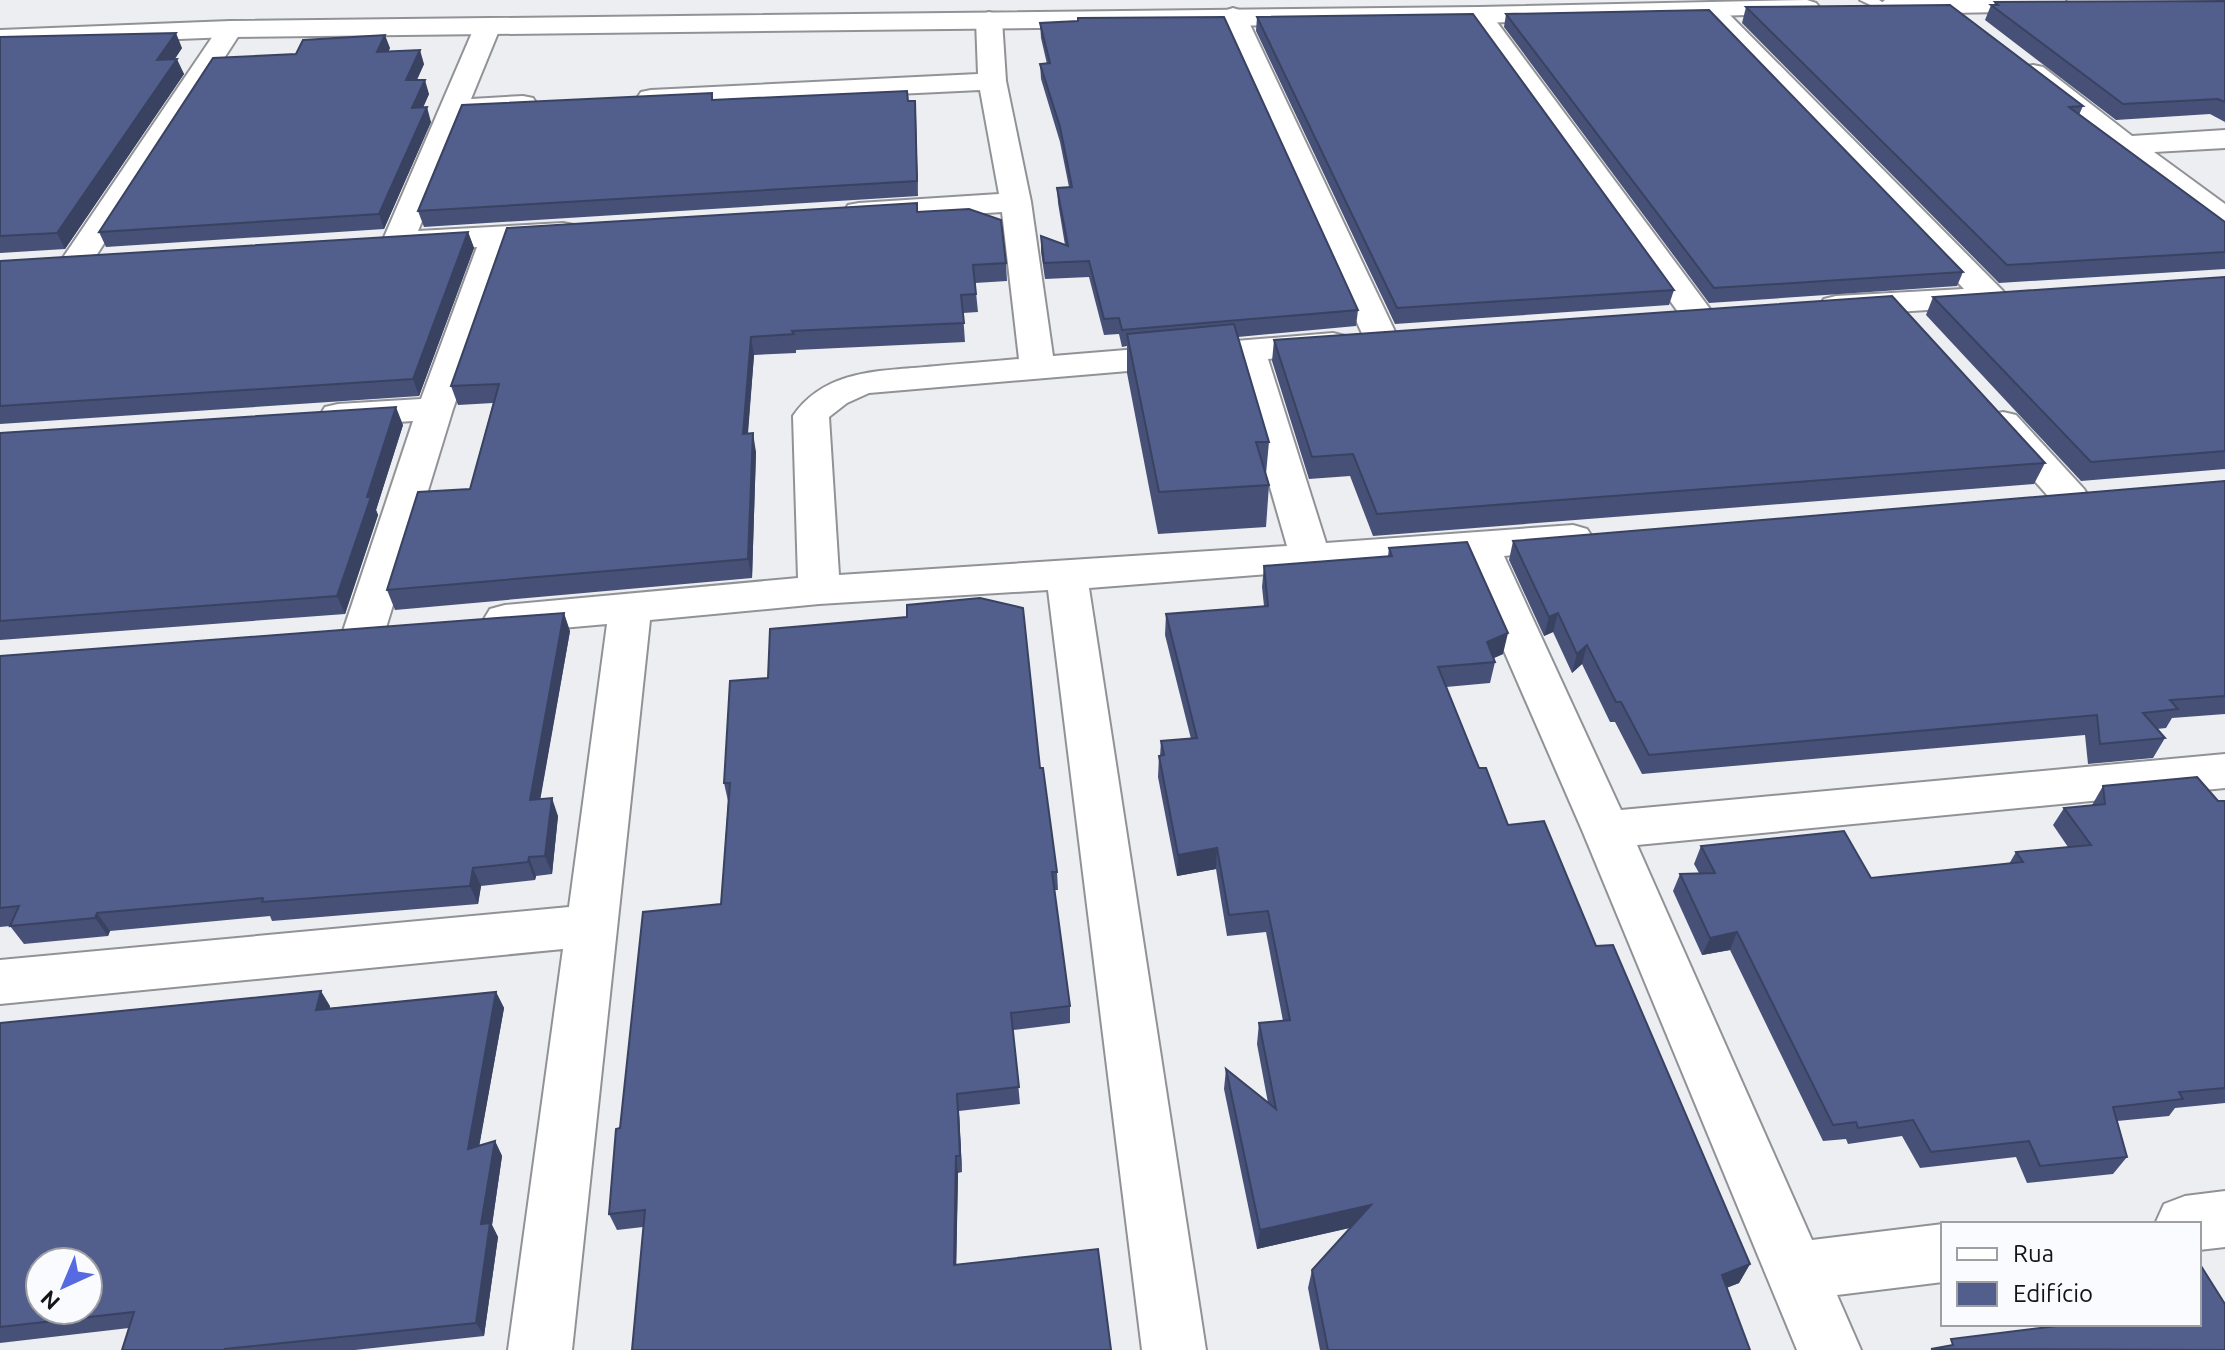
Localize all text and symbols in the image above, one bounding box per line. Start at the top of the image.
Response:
legend [1941,1222,2201,1326]
text: Rua [2013,1240,2054,1267]
north arrow [24,1246,104,1326]
text: Edifício [2013,1280,2093,1307]
text: N [35,1286,64,1315]

